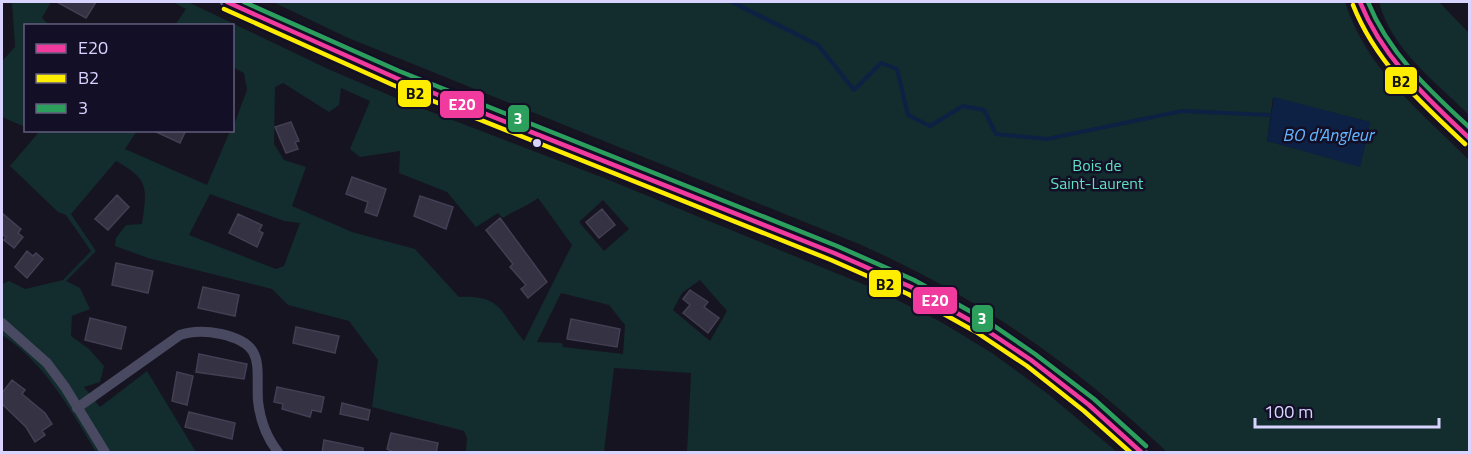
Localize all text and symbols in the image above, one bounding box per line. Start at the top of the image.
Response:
legend [24,24,234,132]
text: E20 [78,34,108,61]
text: B2 [78,64,99,91]
line badge: B2 [1384,66,1418,95]
text: B2 [1392,69,1410,93]
line badge: B2 [397,79,432,108]
text: B2 [406,81,424,105]
line badge: E20 [439,90,485,119]
text: E20 [449,92,475,116]
text: 3 [78,94,88,121]
line badge: 3 [507,104,530,133]
text: 3 [514,106,522,130]
water label: BO d'Angleur [1283,121,1376,148]
unlabelled marker [531,137,543,149]
park label: Bois de Saint-Laurent [1051,153,1144,195]
line badge: B2 [868,269,902,298]
text: B2 [876,272,894,296]
line badge: E20 [912,286,958,315]
text: E20 [922,288,948,312]
line badge: 3 [971,304,994,333]
text: 3 [978,306,986,330]
scale bar [1255,391,1440,429]
text: 100 m [1264,398,1313,425]

